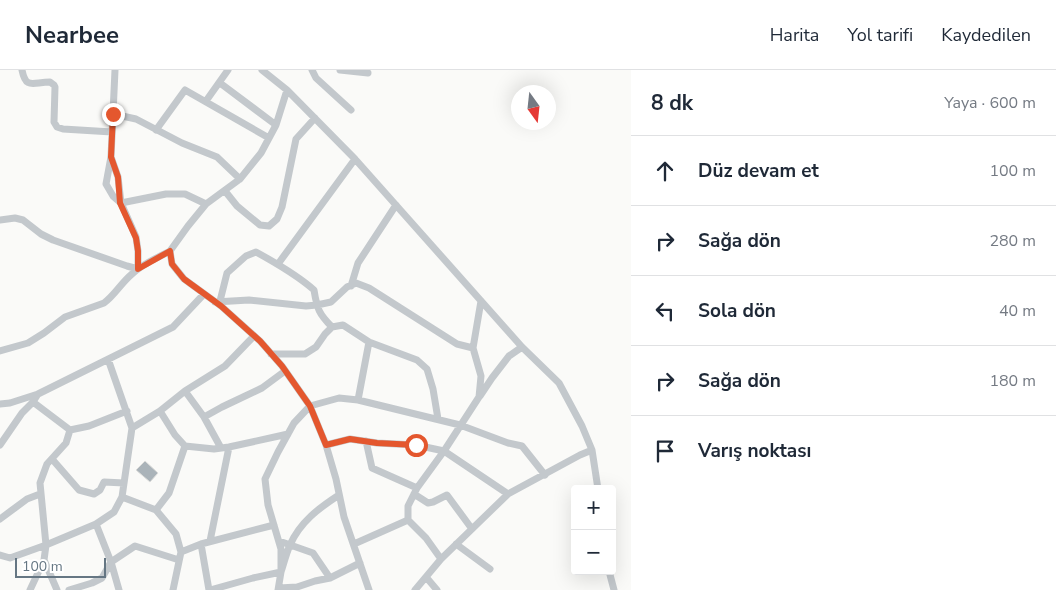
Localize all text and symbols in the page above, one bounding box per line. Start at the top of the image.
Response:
text: Nearbee [25,19,119,51]
text: Harita [770,23,819,47]
text: Yol tarifi [847,23,913,47]
text: Kaydedilen [941,23,1031,47]
north arrow [511,85,556,130]
text: 8 dk [651,89,693,117]
text: Yaya · 600 m [944,92,1036,114]
route end [102,103,125,126]
icon: ahead [651,157,679,185]
text: Düz devam et [698,158,819,184]
text: 100 m [989,160,1036,182]
icon: right [651,227,679,255]
text: Sağa dön [698,228,781,254]
text: 280 m [989,230,1036,252]
icon: left [651,297,679,325]
text: Sola dön [698,298,776,324]
text: 40 m [999,300,1036,322]
icon: right [651,367,679,395]
text: Sağa dön [698,368,781,394]
text: 180 m [989,370,1036,392]
route start [405,434,428,457]
icon: arrive [651,437,679,465]
text: Varış noktası [698,438,811,464]
map controls [571,485,616,575]
button: + [571,485,616,530]
button: − [571,530,616,575]
scale bar [15,555,106,578]
text: 100 m [22,557,63,576]

